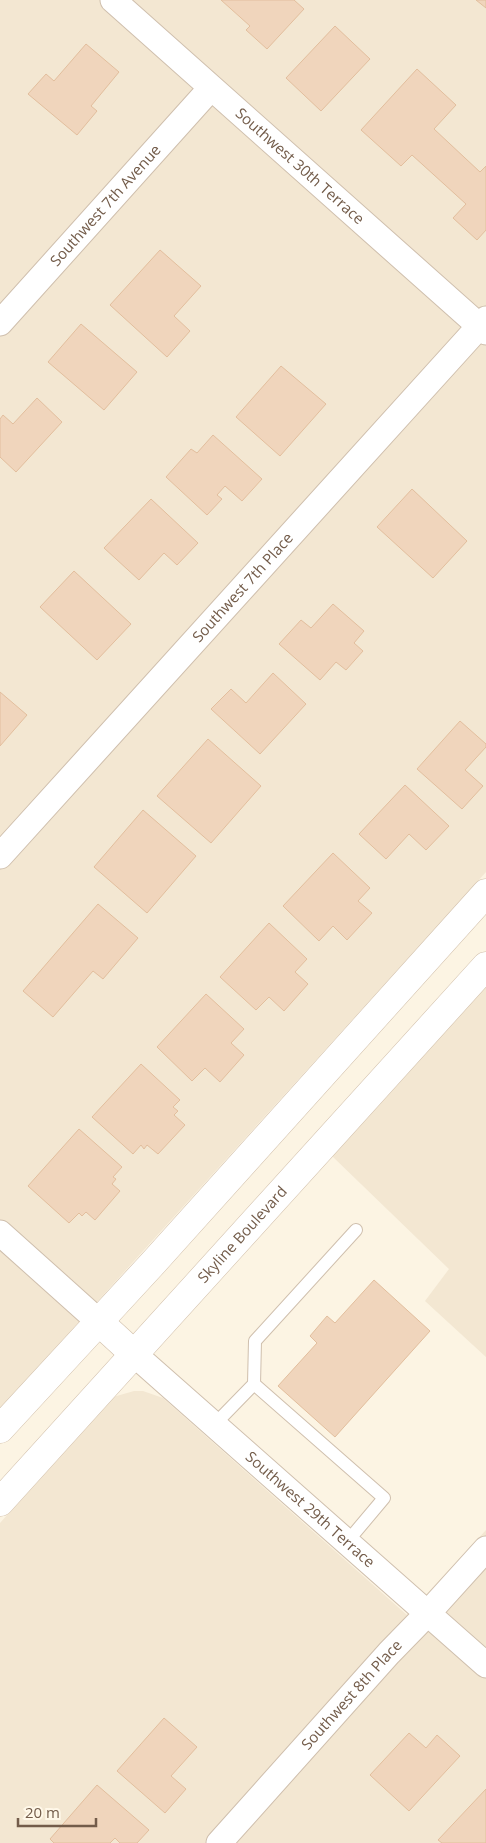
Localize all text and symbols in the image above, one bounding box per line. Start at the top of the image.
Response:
street label: Southwest 30th Terrace [232,103,369,228]
street label: Southwest 7th Avenue [45,140,165,270]
street label: Southwest 7th Place [187,528,297,646]
street label: Skyline Boulevard [193,1181,291,1287]
street label: Southwest 29th Terrace [242,1446,380,1571]
street label: Southwest 8th Place [296,1635,406,1753]
scale bar [18,1796,95,1828]
text: 20 m [25,1802,60,1822]

